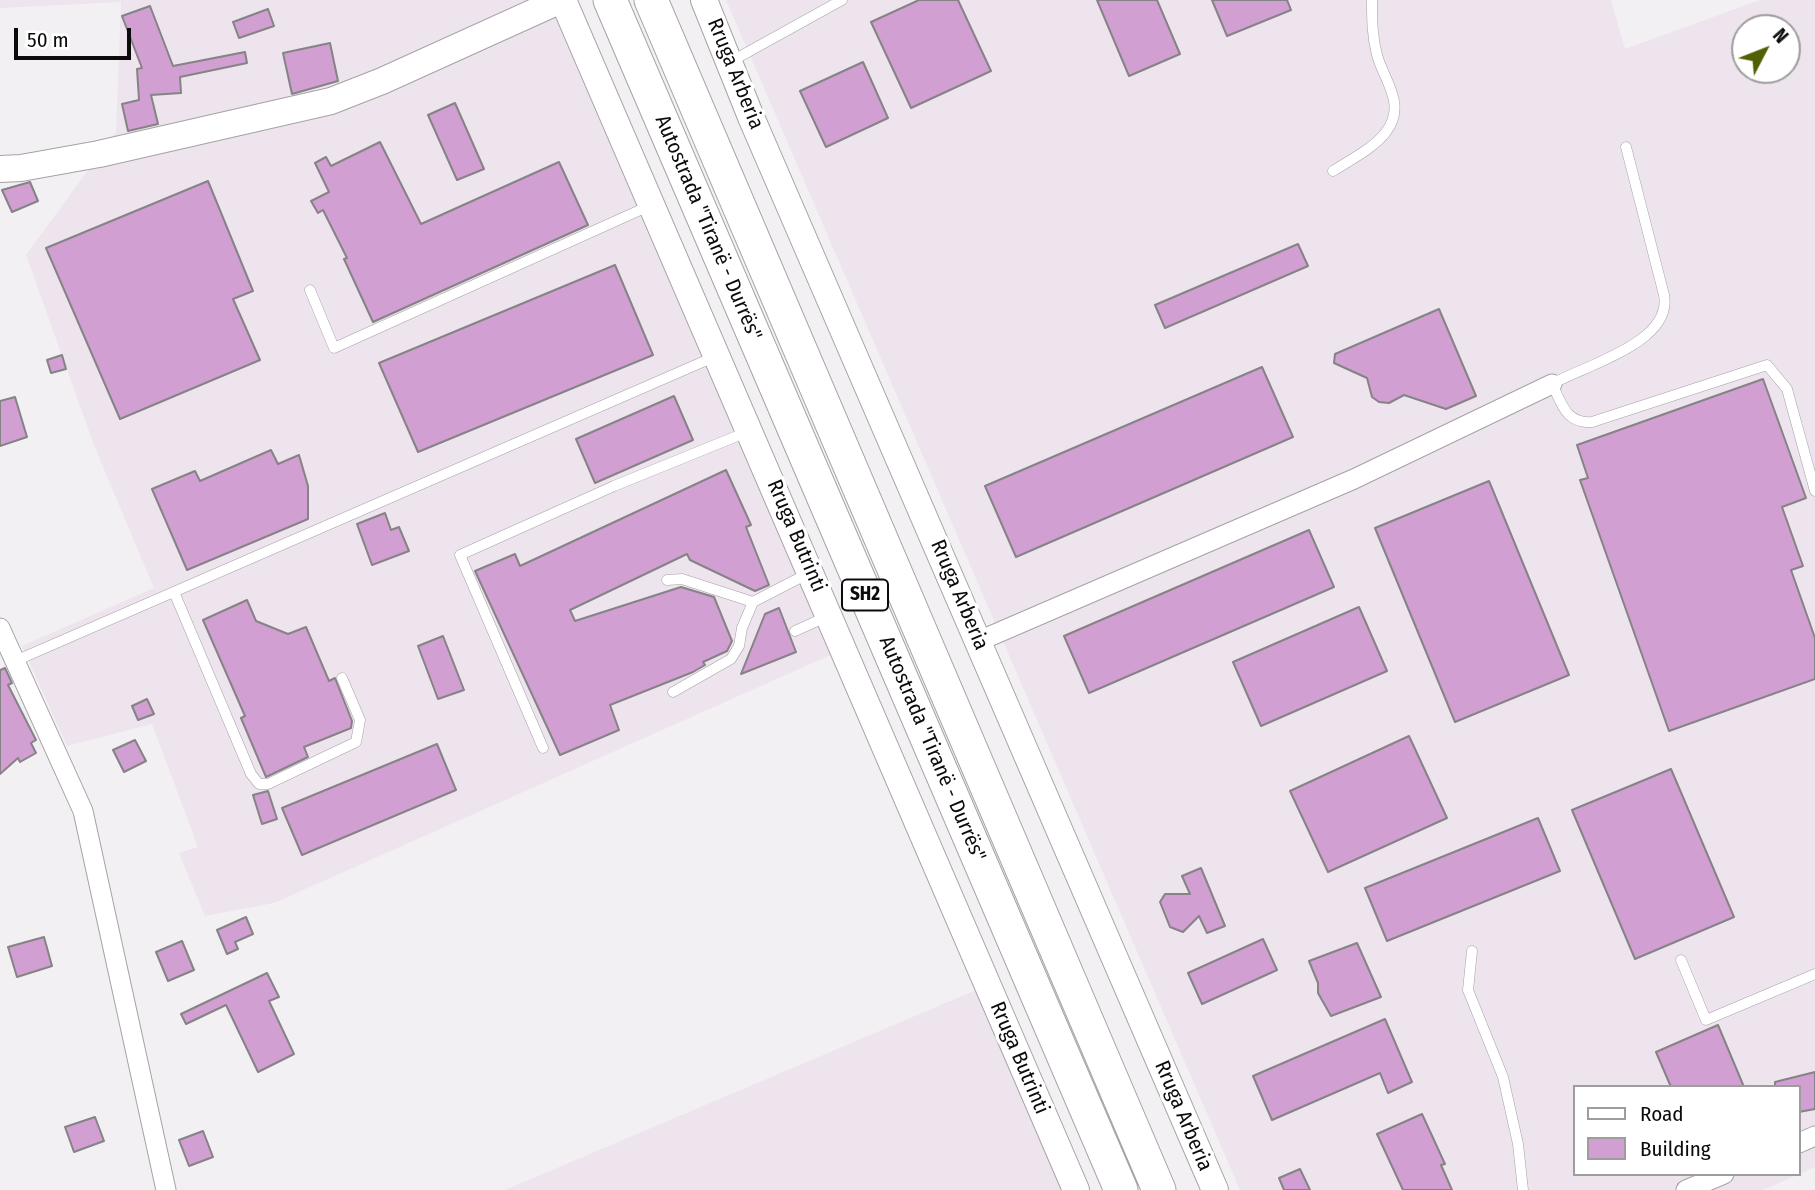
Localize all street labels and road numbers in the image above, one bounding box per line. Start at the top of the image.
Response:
street label: Rruga Arberia [701,15,769,133]
street label: Autostrada "Tiranë - Durrës" [649,112,767,344]
street label: Rruga Butrinti [761,476,831,596]
street label: Rruga Arberia [924,536,994,654]
road number: SH2 [842,580,888,610]
street label: Autostrada "Tiranë - Durrës" [873,633,991,865]
street label: Rruga Butrinti [984,998,1054,1118]
street label: Rruga Arberia [1148,1057,1218,1175]

